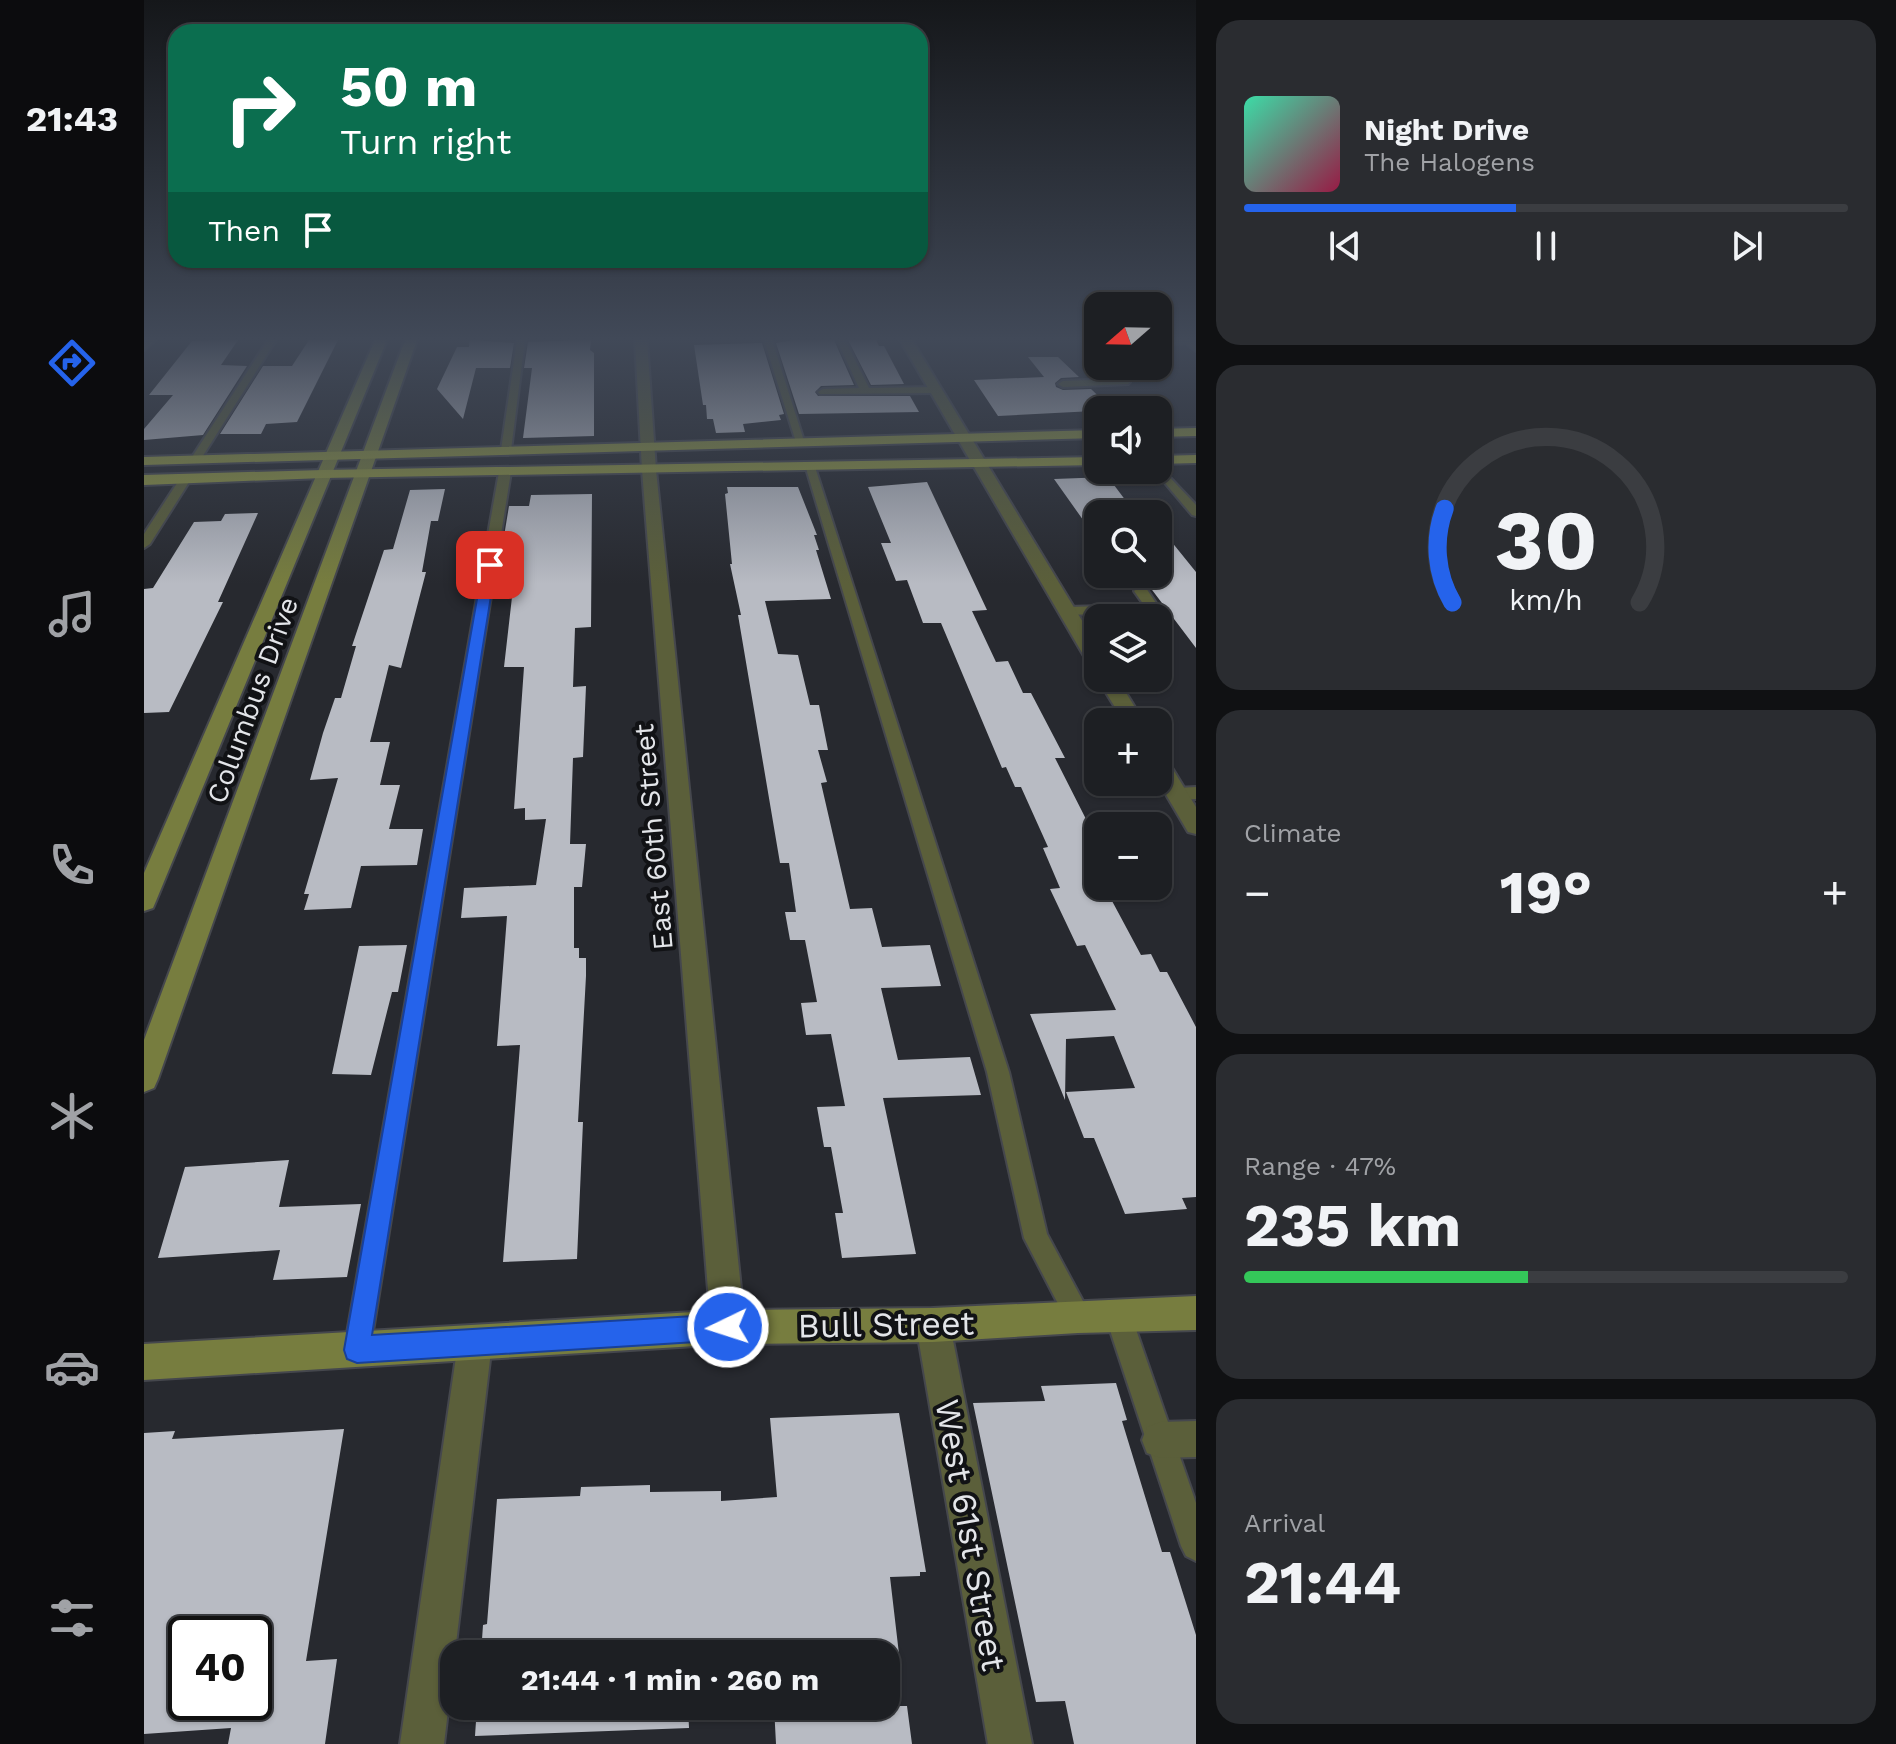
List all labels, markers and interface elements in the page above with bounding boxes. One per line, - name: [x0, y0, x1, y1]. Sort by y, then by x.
- text: 50 m: [340, 54, 477, 120]
- icon: right: [208, 56, 312, 160]
- text: 21:43: [26, 98, 118, 140]
- text: Night Drive: [1364, 112, 1529, 147]
- text: Turn right: [340, 121, 511, 163]
- text: The Halogens: [1364, 147, 1535, 177]
- icon: arrive: [296, 208, 340, 252]
- text: Then: [208, 213, 280, 248]
- icon: previous: [1323, 224, 1367, 268]
- icon: pause: [1524, 224, 1568, 268]
- icon: next: [1725, 224, 1769, 268]
- north arrow: [1084, 292, 1172, 380]
- map controls: [1084, 292, 1172, 900]
- icon: directions: [44, 335, 100, 391]
- button: sound: [1084, 396, 1172, 484]
- text: 30: [1495, 492, 1597, 589]
- button: search: [1084, 500, 1172, 588]
- pin: [456, 531, 524, 599]
- icon: arrive: [468, 543, 512, 587]
- text: km/h: [1509, 583, 1583, 617]
- icon: music: [44, 586, 100, 642]
- street label: Columbus Drive: [200, 592, 305, 808]
- button: layers: [1084, 604, 1172, 692]
- button: +: [1084, 708, 1172, 796]
- street label: East 60th Street: [627, 722, 680, 952]
- button: −: [1084, 812, 1172, 900]
- text: Climate: [1244, 818, 1342, 848]
- icon: phone: [44, 837, 100, 893]
- text: 19°: [1500, 857, 1592, 928]
- text: −: [1244, 867, 1271, 919]
- text: +: [1821, 867, 1848, 919]
- icon: climate: [44, 1088, 100, 1144]
- text: Range · 47%: [1244, 1151, 1396, 1181]
- text: 235 km: [1244, 1190, 1461, 1261]
- position arrow: [686, 1285, 770, 1369]
- street label: Bull Street: [797, 1302, 975, 1346]
- icon: car: [44, 1339, 100, 1395]
- street label: West 61st Street: [927, 1396, 1015, 1674]
- text: Arrival: [1244, 1508, 1325, 1538]
- text: 21:44: [1244, 1547, 1401, 1618]
- icon: filters: [44, 1590, 100, 1646]
- speed limit sign: 40: [168, 1616, 272, 1720]
- text: 21:44 · 1 min · 260 m: [521, 1662, 819, 1697]

